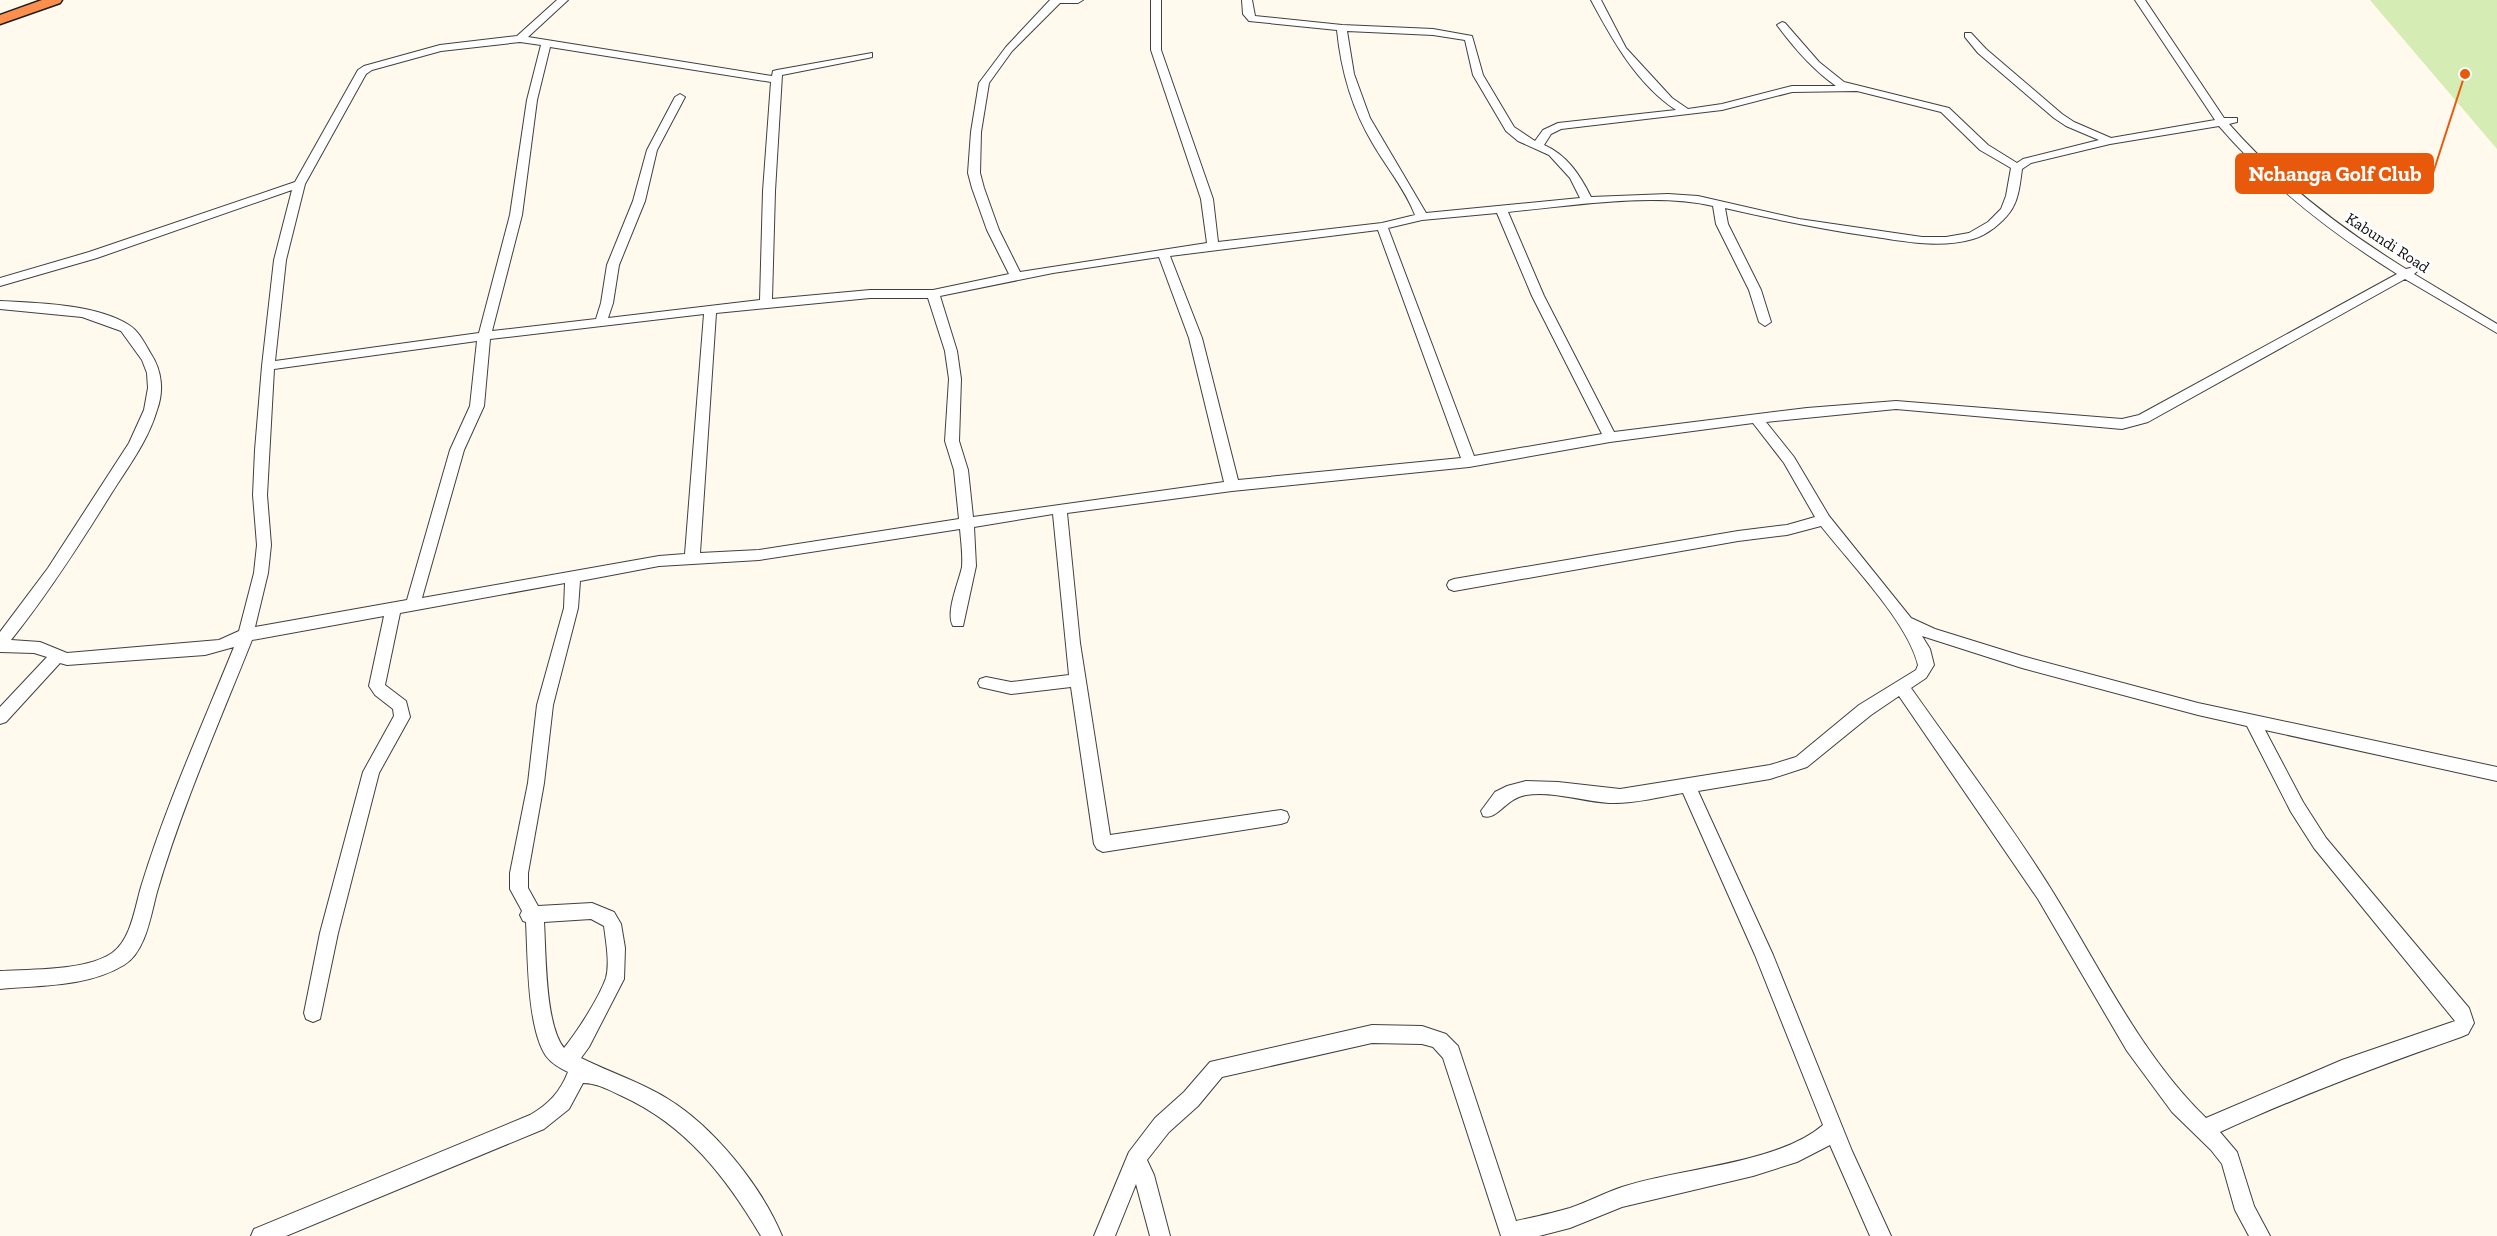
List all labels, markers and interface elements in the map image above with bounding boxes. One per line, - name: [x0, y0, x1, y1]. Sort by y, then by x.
- callout: Nchanga Golf Club: [2236, 154, 2433, 193]
- text: Nchanga Golf Club: [2248, 161, 2422, 186]
- street label: Kabundi Road: [2342, 208, 2433, 277]

